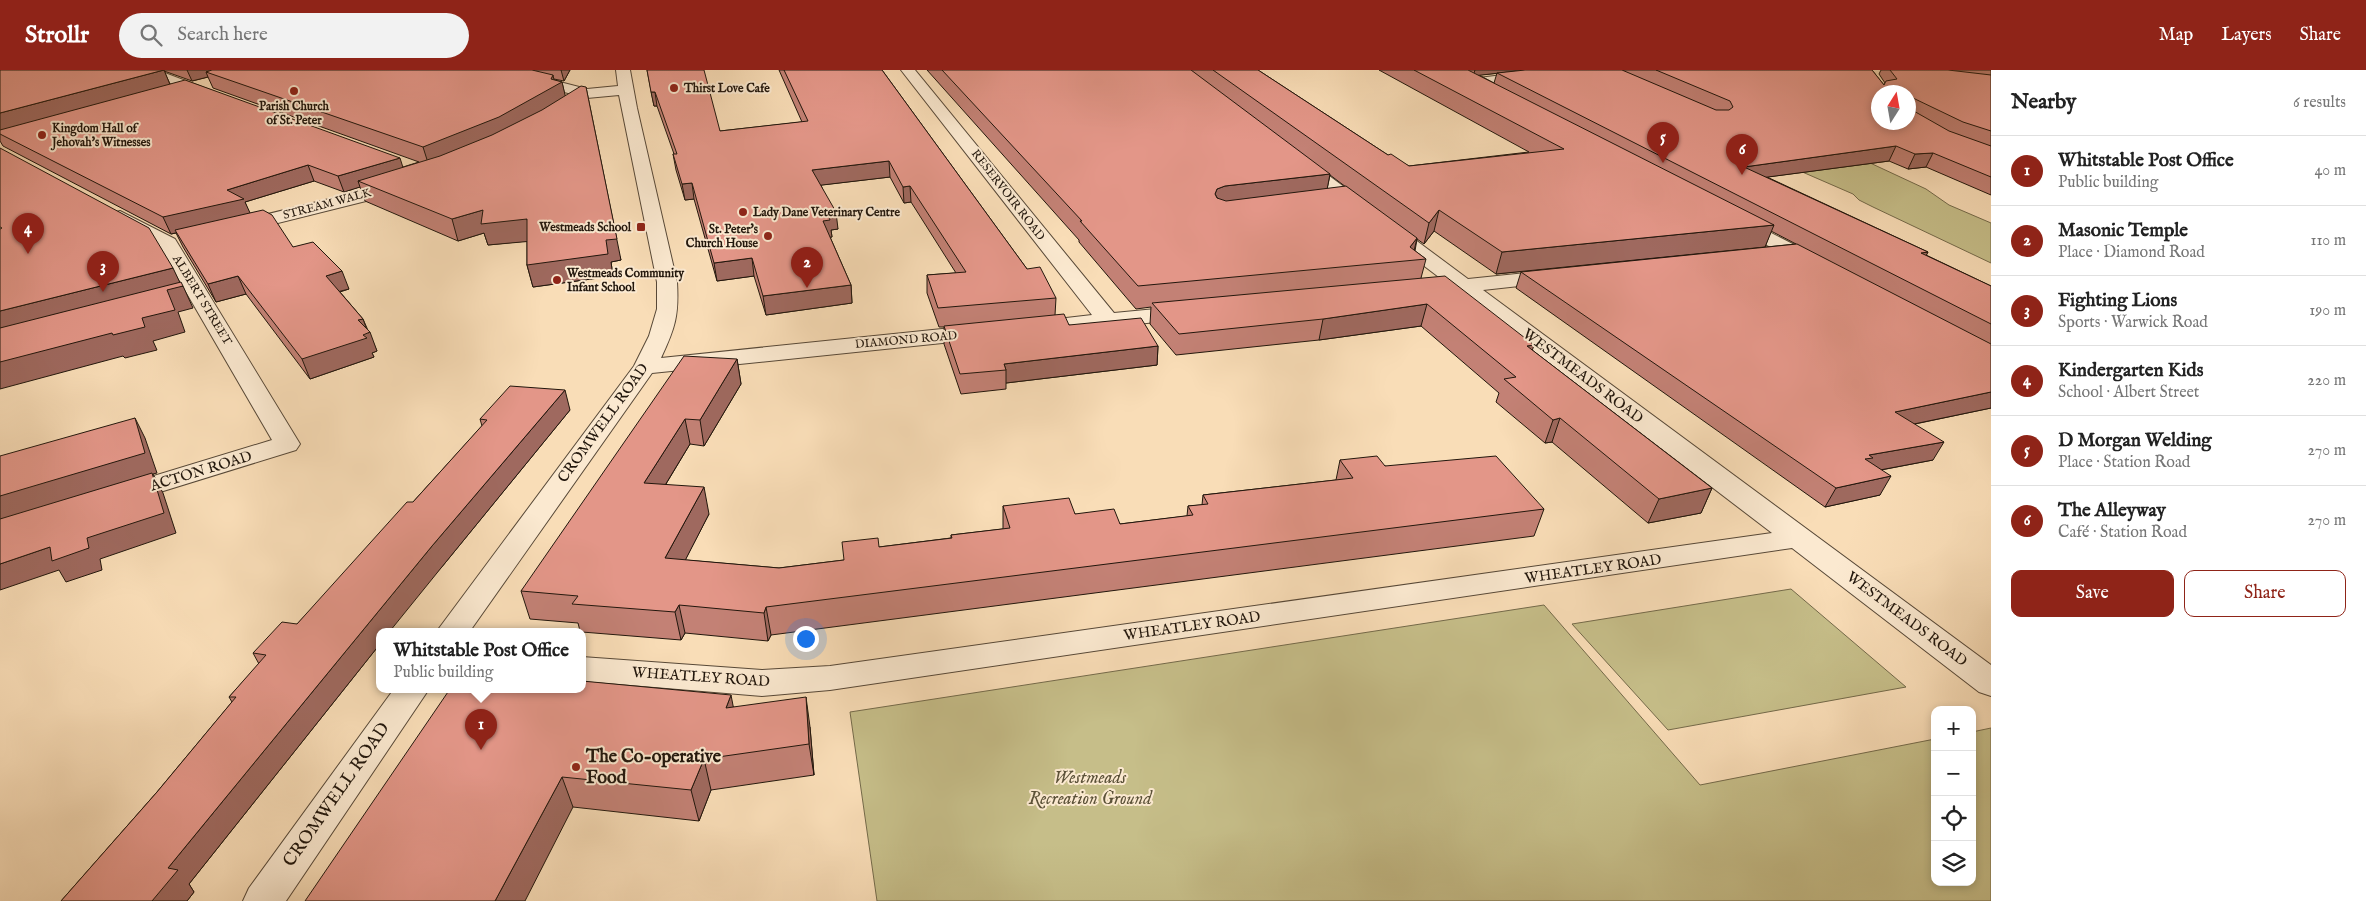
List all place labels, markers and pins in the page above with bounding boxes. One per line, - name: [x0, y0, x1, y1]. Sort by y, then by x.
- place label: Thirst Love Cafe: [683, 81, 770, 96]
- marker: Thirst Love Cafe: [668, 82, 680, 94]
- marker: Parish Church of St. Peter: [288, 85, 300, 97]
- place label: Parish Church of St. Peter: [259, 99, 330, 128]
- place label: Kingdom Hall of Jehovah's Witnesses: [50, 121, 151, 151]
- pin: 5: [1647, 122, 1679, 163]
- marker: Kingdom Hall of Jehovah's Witnesses: [36, 129, 48, 141]
- pin: 6: [1726, 134, 1758, 175]
- place label: Lady Dane Veterinary Centre: [752, 205, 900, 221]
- marker: Lady Dane Veterinary Centre: [737, 206, 749, 218]
- pin: 4: [12, 213, 44, 254]
- place label: Westmeads School: [538, 220, 632, 235]
- marker: Westmeads School: [635, 221, 647, 233]
- place label: St. Peter's Church House: [686, 222, 759, 251]
- marker: St. Peter's Church House: [762, 230, 774, 242]
- pin: 2: [791, 247, 823, 288]
- pin: 3: [87, 251, 119, 292]
- place label: Westmeads Community Infant School: [566, 266, 685, 295]
- marker: Westmeads Community Infant School: [551, 274, 563, 286]
- pin: 1: [465, 709, 497, 750]
- place label: The Co-operative Food: [585, 746, 722, 790]
- marker: The Co-operative Food: [570, 761, 582, 773]

